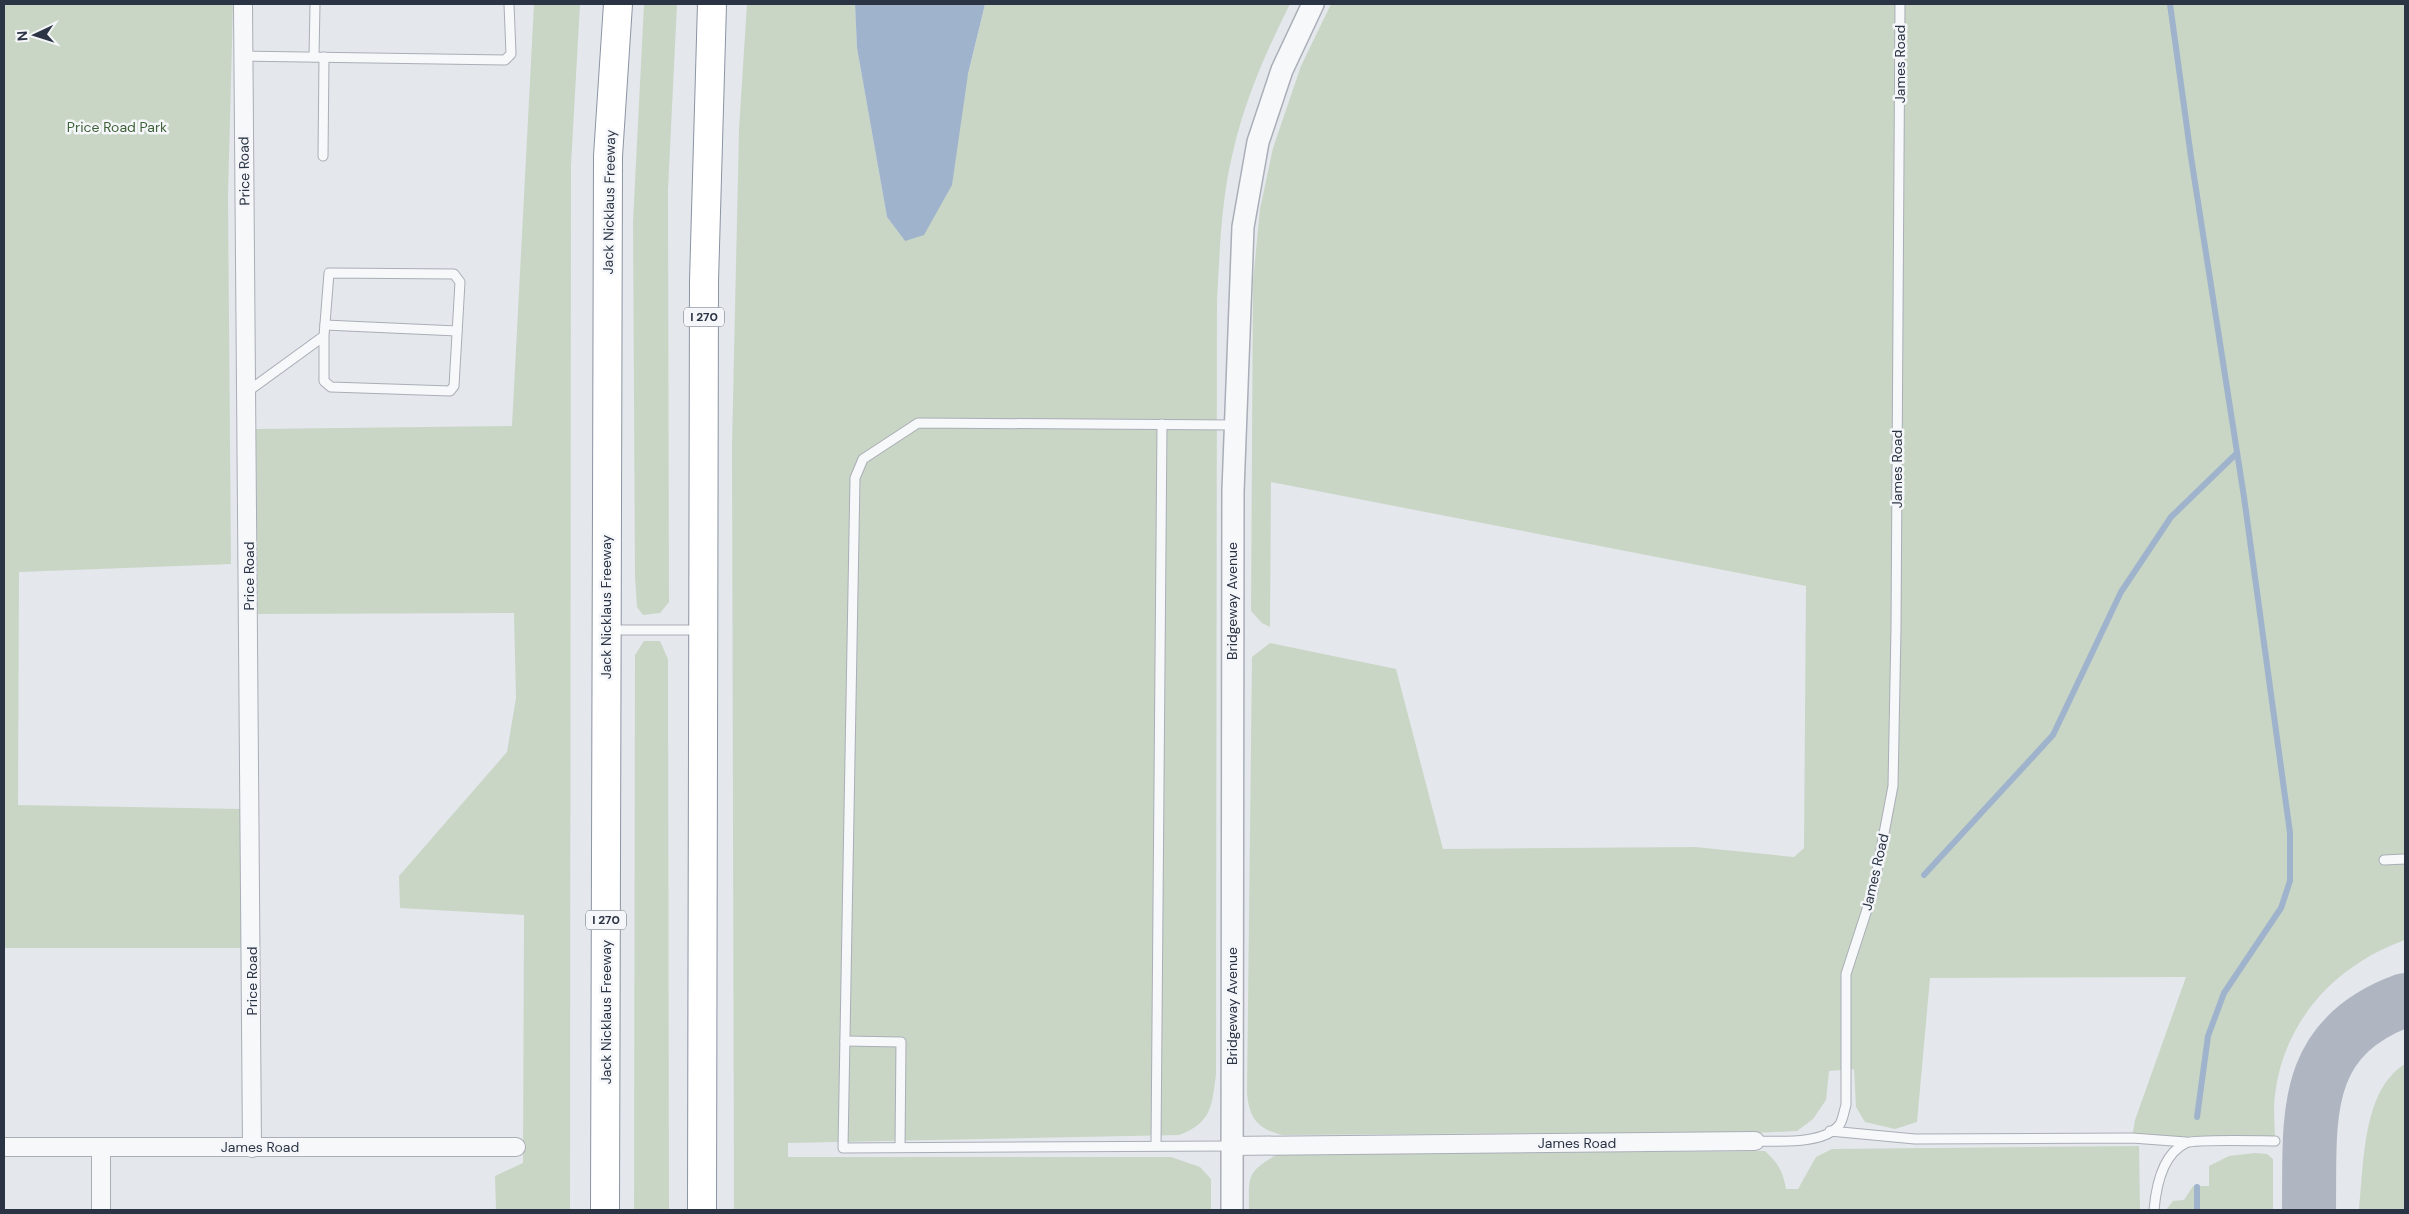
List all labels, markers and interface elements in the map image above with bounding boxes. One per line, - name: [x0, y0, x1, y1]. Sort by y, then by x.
- north arrow: [10, 10, 60, 60]
- street label: James Road: [1891, 25, 1909, 103]
- text: N: [13, 30, 31, 42]
- park label: Price Road Park: [67, 118, 167, 136]
- street label: Jack Nicklaus Freeway: [599, 129, 619, 274]
- street label: Price Road: [234, 136, 254, 206]
- road number: I 270: [684, 308, 724, 326]
- street label: James Road: [1888, 430, 1906, 508]
- street label: Jack Nicklaus Freeway: [597, 534, 615, 679]
- street label: Price Road: [240, 542, 258, 610]
- street label: Bridgeway Avenue: [1223, 542, 1241, 660]
- street label: James Road: [1857, 832, 1893, 912]
- road number: I 270: [586, 910, 626, 930]
- street label: Jack Nicklaus Freeway: [597, 939, 615, 1084]
- street label: Price Road: [243, 947, 261, 1015]
- street label: Bridgeway Avenue: [1223, 947, 1241, 1065]
- street label: James Road: [1538, 1134, 1616, 1152]
- street label: James Road: [221, 1138, 299, 1156]

